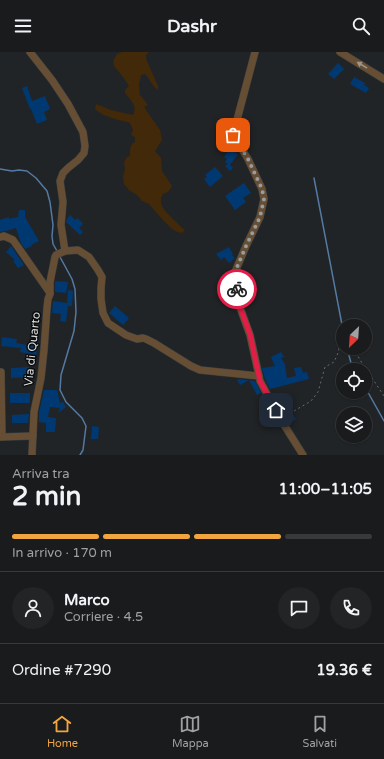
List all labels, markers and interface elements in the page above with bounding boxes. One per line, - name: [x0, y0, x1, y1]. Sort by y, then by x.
- icon: menu: [12, 15, 34, 37]
- text: Dashr: [167, 15, 217, 37]
- icon: search: [350, 15, 372, 37]
- one-way arrow: [356, 62, 368, 69]
- pin: [216, 118, 250, 152]
- icon: bag: [222, 124, 244, 146]
- courier: [217, 269, 257, 309]
- icon: bike: [226, 278, 248, 300]
- street label: Via di Quarto: [21, 311, 43, 387]
- north arrow: [336, 319, 372, 355]
- map controls: [336, 319, 372, 443]
- button: locate: [336, 363, 372, 399]
- pin: [259, 393, 293, 427]
- icon: home: [265, 399, 287, 421]
- button: layers: [336, 407, 372, 443]
- text: Arriva tra: [12, 466, 70, 482]
- text: 11:00–11:05: [279, 480, 372, 498]
- text: 2 min: [12, 481, 81, 512]
- text: In arrivo · 170 m: [12, 545, 112, 561]
- button: person: [12, 587, 54, 629]
- button: chat: [278, 587, 320, 629]
- button: phone: [330, 587, 372, 629]
- text: Marco: [64, 591, 110, 609]
- text: Corriere · 4.5: [64, 609, 143, 625]
- text: Ordine #7290: [12, 661, 111, 679]
- text: 19.36 €: [316, 661, 372, 679]
- tab: Home: [47, 713, 78, 750]
- tab: Mappa: [172, 713, 209, 750]
- tab: Salvati: [303, 713, 337, 750]

